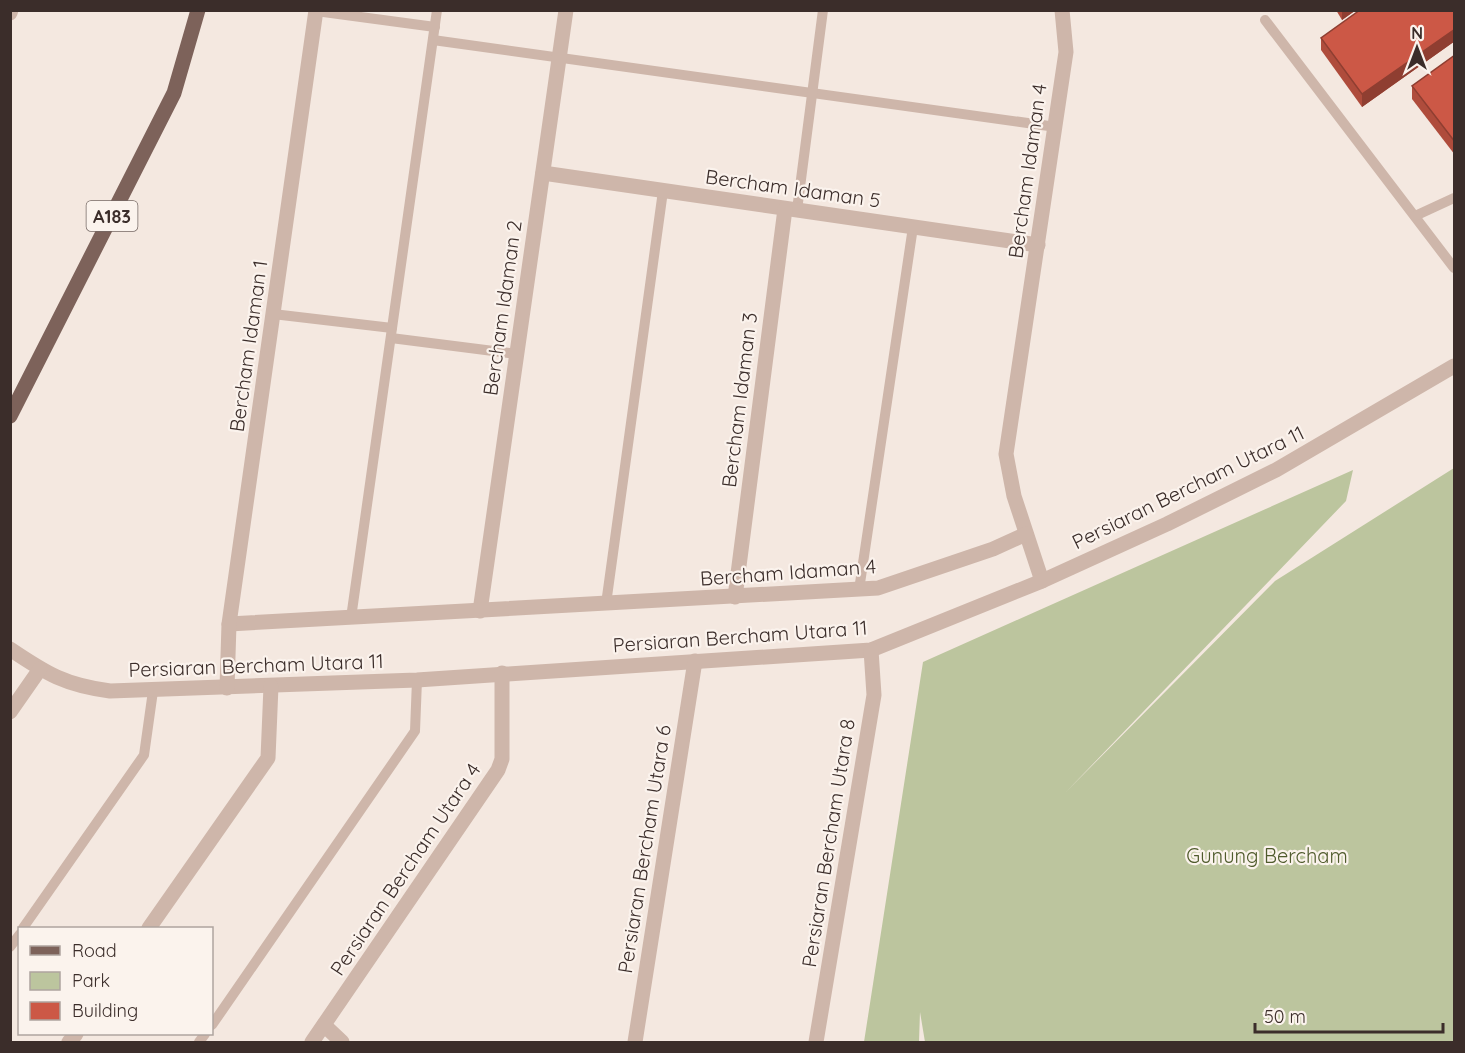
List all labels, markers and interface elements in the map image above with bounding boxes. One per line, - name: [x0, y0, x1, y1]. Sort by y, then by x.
- north arrow: [1387, 18, 1447, 78]
- text: N: [1411, 23, 1423, 43]
- street label: Bercham Idaman 4: [1002, 82, 1052, 260]
- street label: Bercham Idaman 5: [704, 163, 882, 213]
- road number: A183: [86, 201, 138, 231]
- street label: Bercham Idaman 2: [477, 219, 527, 397]
- street label: Bercham Idaman 1: [224, 259, 272, 433]
- street label: Bercham Idaman 3: [716, 311, 762, 489]
- street label: Persiaran Bercham Utara 11: [1068, 420, 1308, 554]
- street label: Bercham Idaman 4: [699, 553, 877, 591]
- street label: Persiaran Bercham Utara 11: [612, 615, 868, 657]
- street label: Persiaran Bercham Utara 11: [128, 648, 384, 682]
- street label: Persiaran Bercham Utara 8: [796, 717, 860, 969]
- street label: Persiaran Bercham Utara 6: [612, 723, 676, 975]
- street label: Persiaran Bercham Utara 4: [324, 758, 486, 980]
- park label: Gunung Bercham: [1186, 843, 1348, 868]
- legend: [18, 927, 213, 1035]
- text: Road: [72, 939, 117, 962]
- text: Park: [72, 969, 110, 992]
- scale bar: [1255, 996, 1442, 1034]
- text: Building: [72, 999, 138, 1022]
- text: 50 m: [1264, 1005, 1306, 1028]

